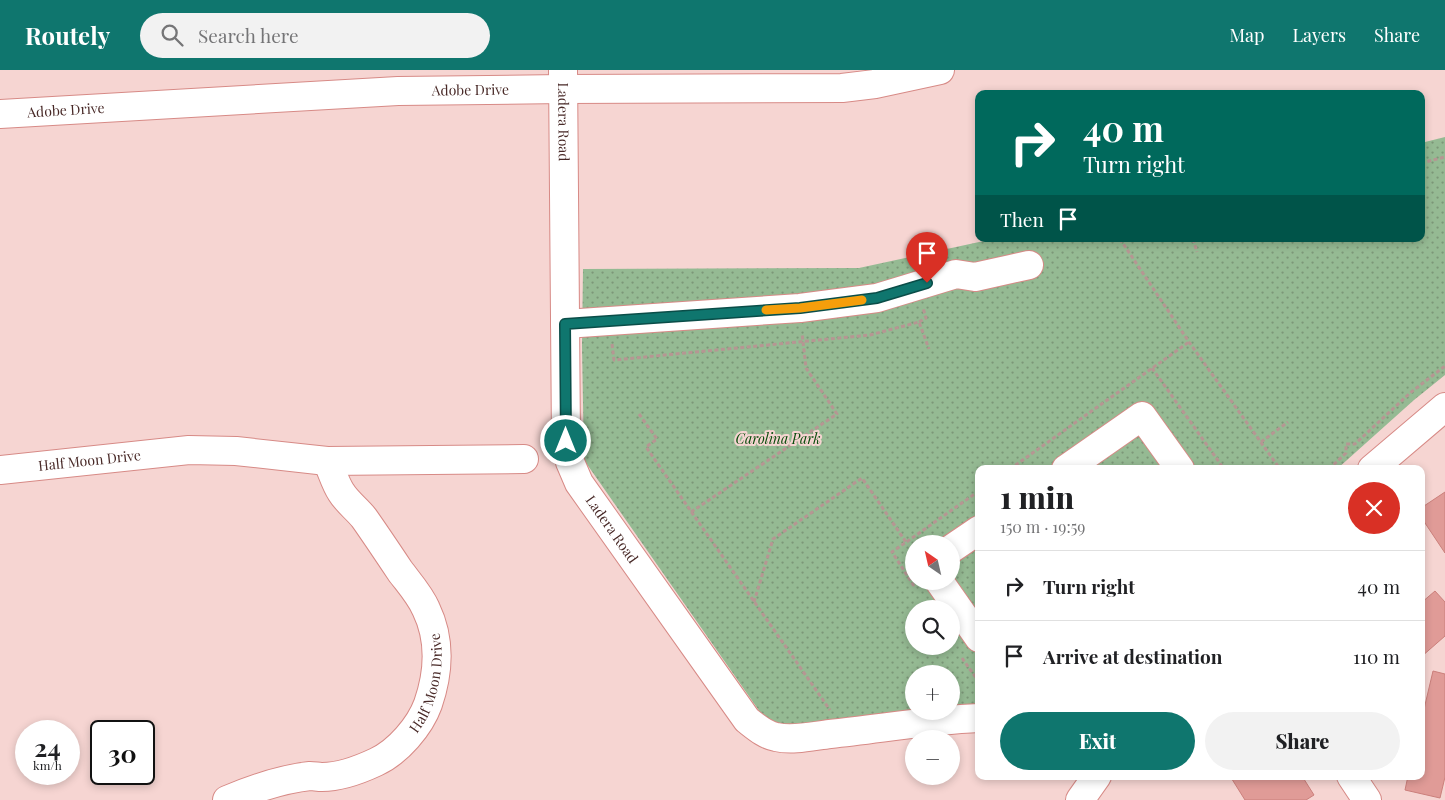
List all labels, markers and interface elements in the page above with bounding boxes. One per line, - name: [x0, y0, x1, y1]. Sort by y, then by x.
- search box: [140, 13, 490, 58]
- text: Routely: [25, 19, 110, 51]
- icon: search: [158, 21, 186, 49]
- text: Search here: [198, 22, 299, 48]
- text: Map: [1229, 23, 1264, 47]
- text: Layers: [1292, 23, 1346, 47]
- text: Share: [1374, 23, 1420, 47]
- street label: Adobe Drive: [430, 80, 509, 100]
- street label: Ladera Road: [554, 82, 574, 162]
- street label: Adobe Drive: [26, 98, 105, 121]
- text: 40 m: [1083, 104, 1164, 151]
- icon: right: [1000, 110, 1065, 175]
- text: Turn right: [1083, 149, 1185, 179]
- icon: arrive: [1054, 205, 1082, 233]
- text: Then: [1000, 206, 1044, 232]
- pin: [906, 232, 948, 283]
- icon: arrive: [913, 239, 941, 267]
- position arrow: [539, 414, 591, 466]
- park label: Carolina Park: [736, 429, 820, 448]
- street label: Half Moon Drive: [37, 445, 142, 475]
- text: 1 min: [1000, 477, 1074, 517]
- button: close: [1348, 482, 1400, 534]
- street label: Ladera Road: [582, 491, 643, 567]
- text: 150 m · 19:59: [1000, 516, 1085, 537]
- north arrow: [905, 535, 960, 590]
- map controls: [905, 535, 960, 785]
- icon: right: [1000, 572, 1028, 600]
- text: Turn right: [1043, 573, 1135, 599]
- text: 40 m: [1358, 573, 1400, 599]
- button: search: [905, 600, 960, 655]
- street label: Half Moon Drive: [404, 632, 446, 736]
- icon: arrive: [1000, 642, 1028, 670]
- text: Arrive at destination: [1043, 643, 1223, 669]
- text: 110 m: [1353, 643, 1400, 669]
- button: +: [905, 665, 960, 720]
- button: Exit: [1000, 712, 1195, 770]
- button: Share: [1205, 712, 1400, 770]
- speed limit sign: 30: [90, 720, 155, 785]
- text: 24: [34, 730, 61, 763]
- button: −: [905, 730, 960, 785]
- text: km/h: [33, 757, 62, 773]

